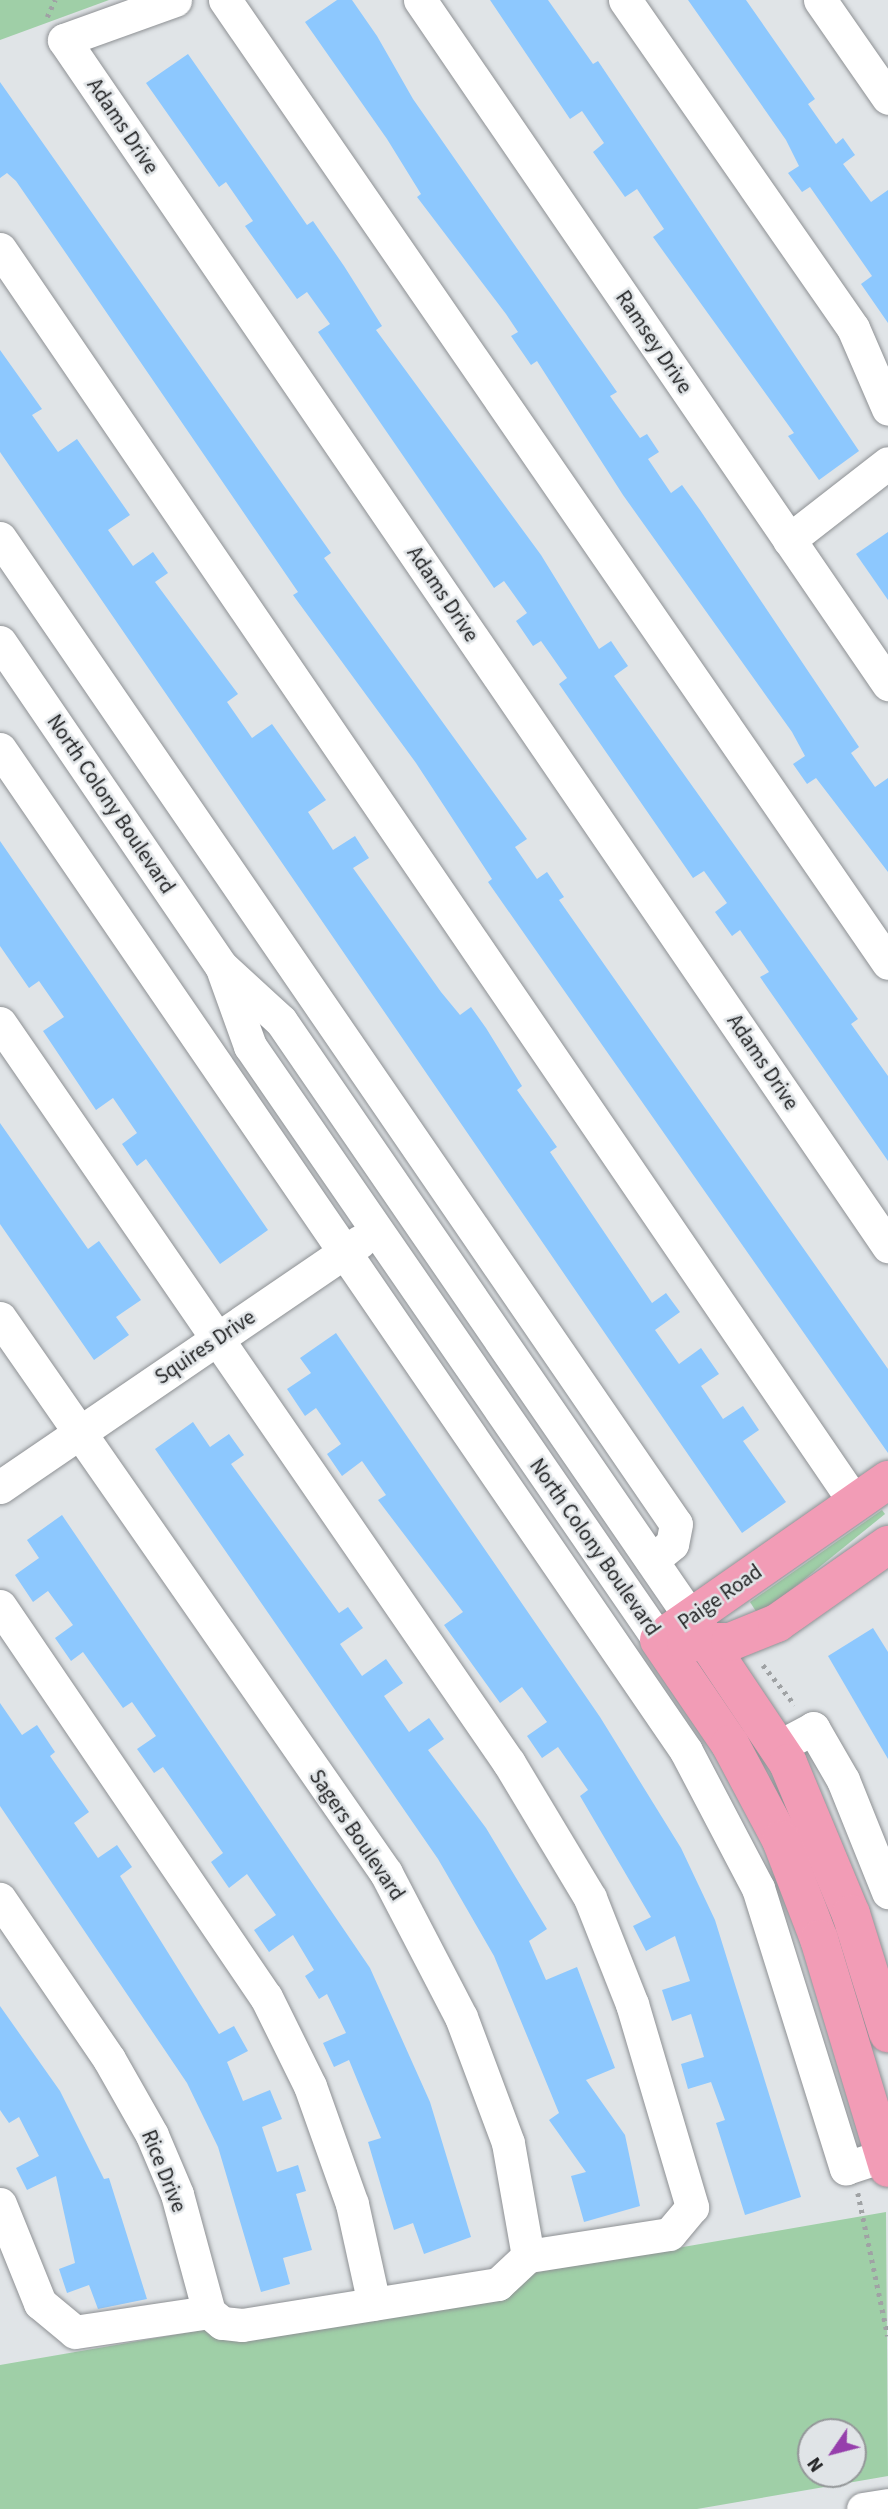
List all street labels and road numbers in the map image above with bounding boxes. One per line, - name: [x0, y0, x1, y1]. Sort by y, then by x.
- street label: Adams Drive: [82, 74, 164, 178]
- street label: Ramsey Drive: [610, 286, 698, 398]
- street label: Adams Drive: [402, 542, 484, 646]
- street label: North Colony Boulevard: [42, 710, 180, 898]
- street label: Adams Drive: [722, 1010, 804, 1114]
- street label: Squires Drive: [150, 1304, 260, 1390]
- street label: North Colony Boulevard: [524, 1454, 666, 1640]
- street label: Paige Road: [673, 1559, 767, 1635]
- street label: Sagers Boulevard: [304, 1765, 410, 1905]
- street label: Rice Drive: [136, 2126, 192, 2216]

